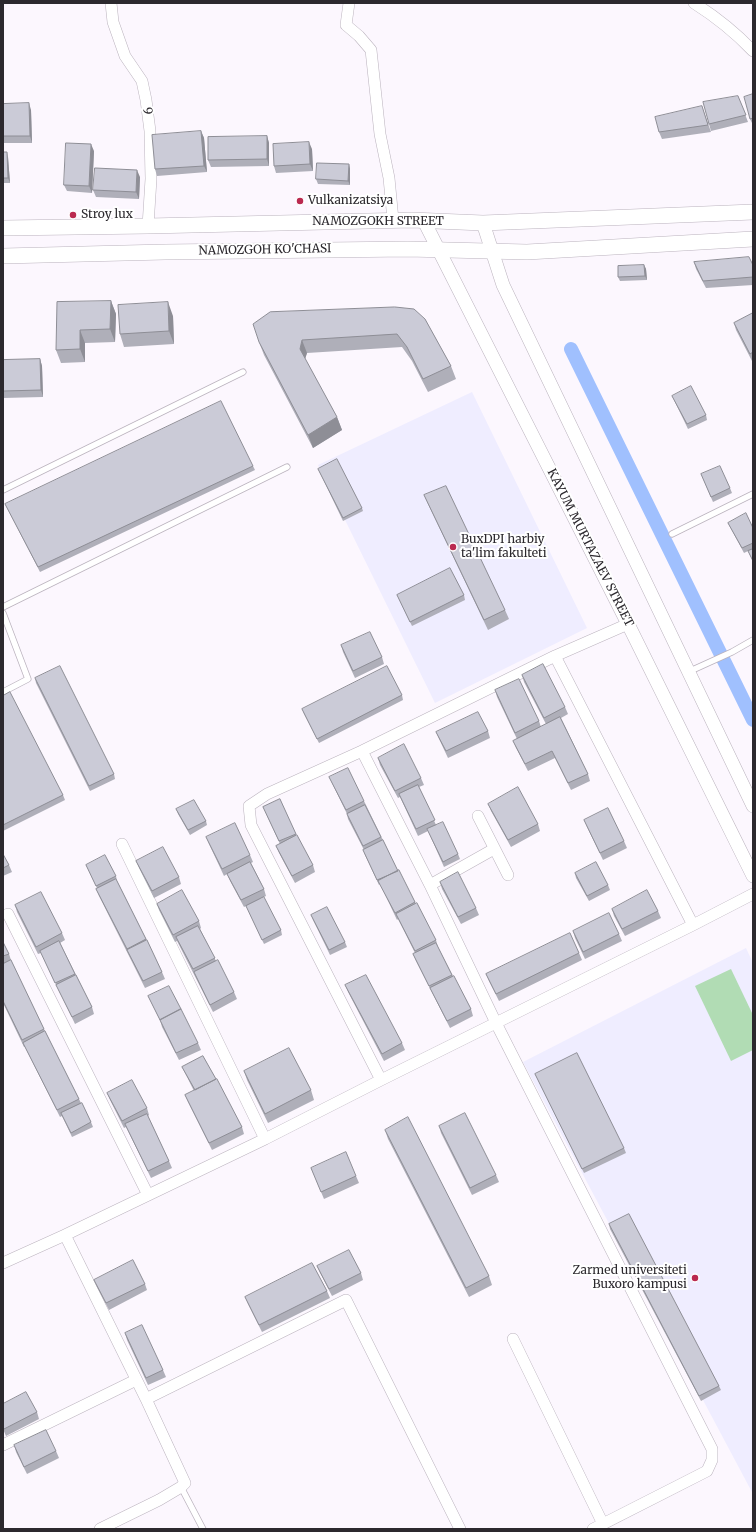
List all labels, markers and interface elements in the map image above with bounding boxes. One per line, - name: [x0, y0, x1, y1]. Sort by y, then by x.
- street label: 9: [139, 107, 155, 115]
- place label: Vulkanizatsiya: [308, 194, 393, 208]
- marker: Vulkanizatsiya: [295, 196, 305, 206]
- place label: Stroy lux: [81, 208, 133, 222]
- marker: Stroy lux: [68, 210, 78, 220]
- street label: NAMOZGOKH STREET: [312, 215, 444, 229]
- street label: NAMOZGOH KO'CHASI: [198, 242, 332, 258]
- street label: KAYUM MURTAZAEV STREET: [544, 467, 636, 629]
- place label: BuxDPI harbiy ta'lim fakulteti: [461, 533, 547, 561]
- marker: BuxDPI harbiy ta'lim fakulteti: [448, 542, 458, 552]
- place label: Zarmed universiteti Buxoro kampusi: [573, 1264, 687, 1292]
- marker: Zarmed universiteti Buxoro kampusi: [690, 1273, 700, 1283]

